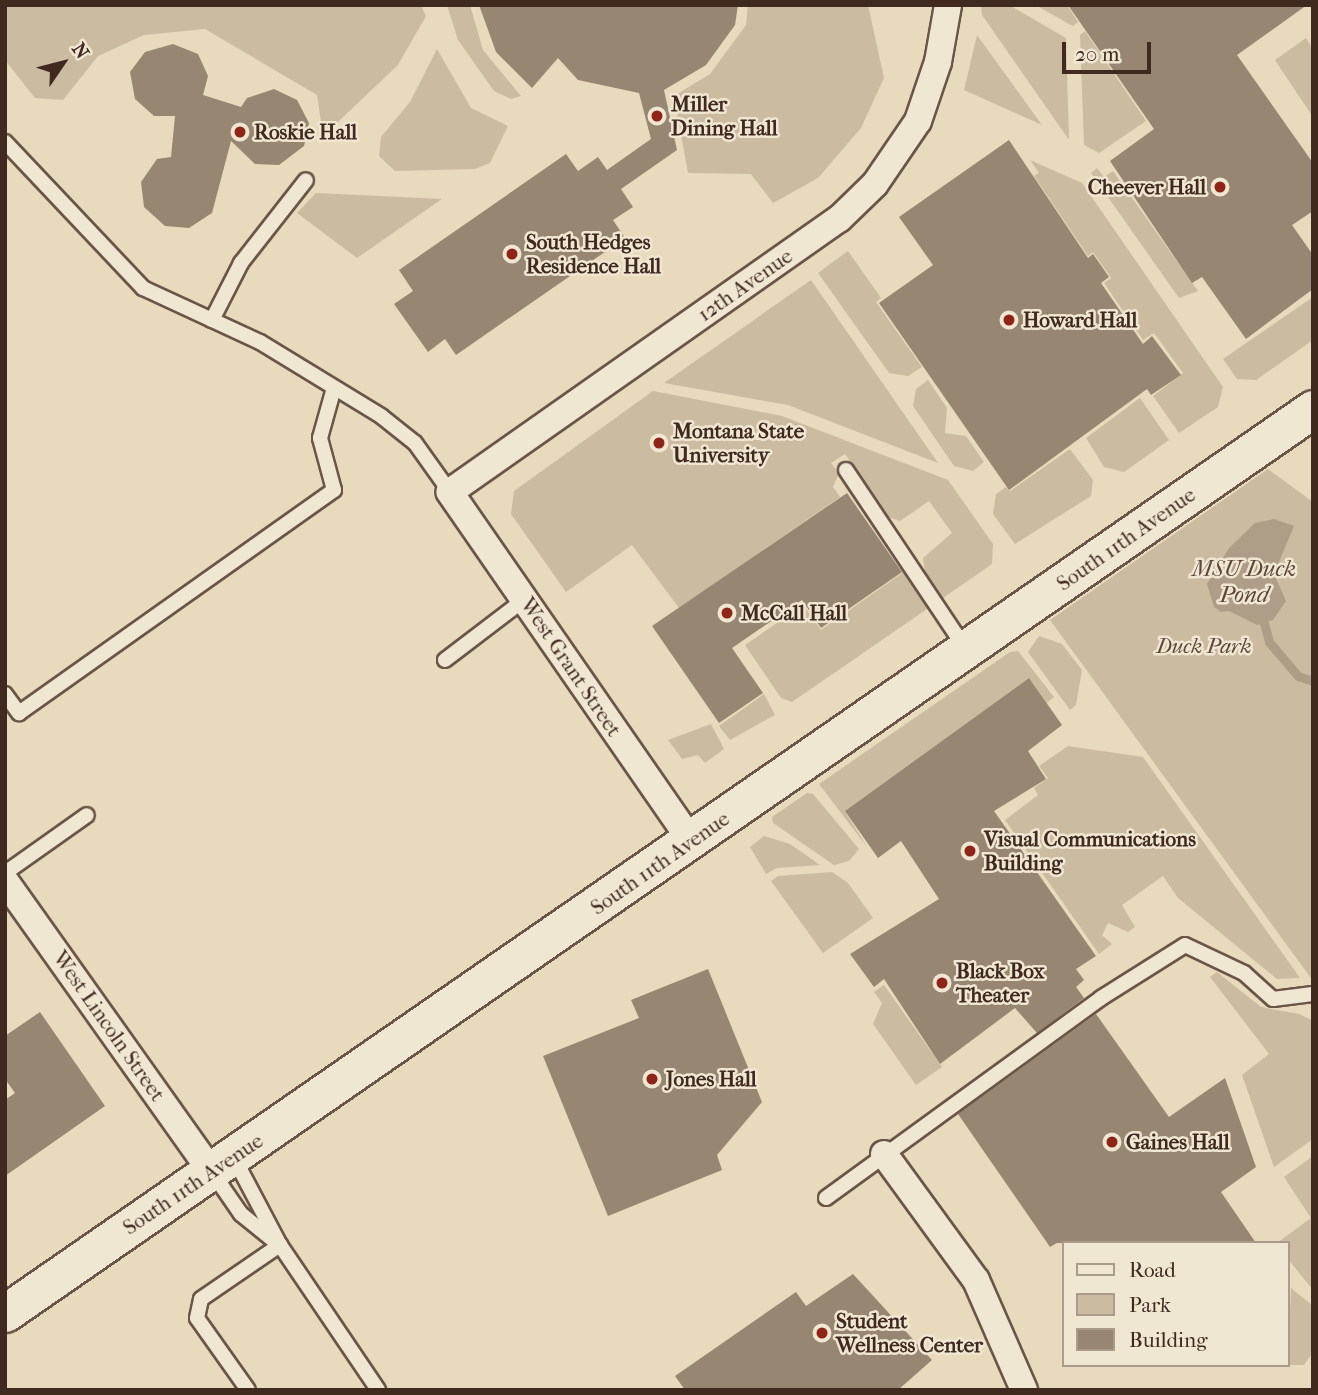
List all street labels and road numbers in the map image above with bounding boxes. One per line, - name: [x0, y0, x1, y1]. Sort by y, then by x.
- street label: 12th Avenue: [693, 243, 797, 327]
- street label: South 11th Avenue: [1052, 482, 1200, 596]
- street label: West Grant Street: [515, 593, 627, 741]
- street label: South 11th Avenue: [586, 806, 734, 920]
- street label: West Lincoln Street: [48, 946, 170, 1106]
- street label: South 11th Avenue: [118, 1128, 268, 1240]

